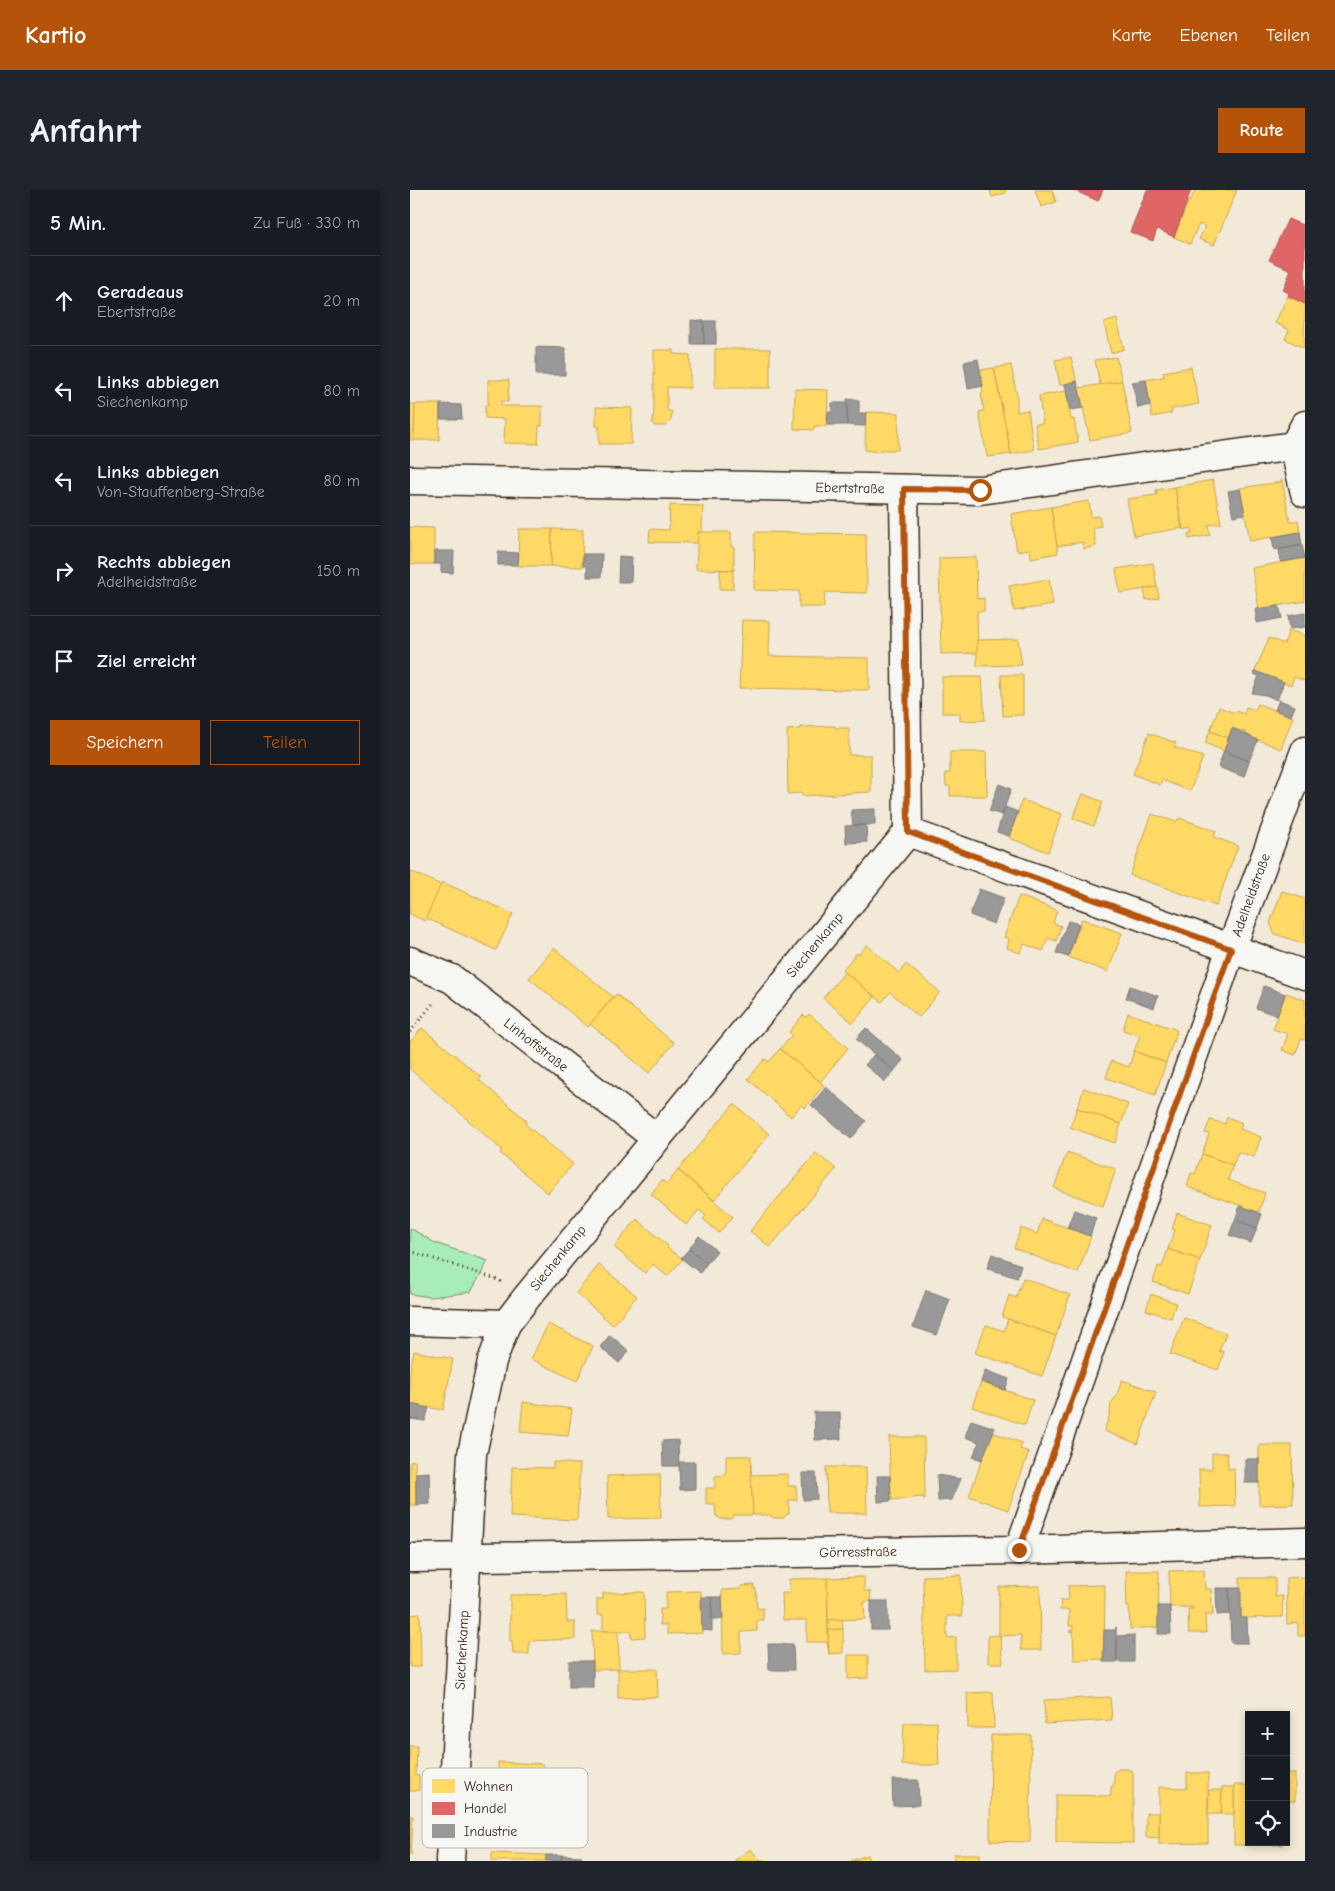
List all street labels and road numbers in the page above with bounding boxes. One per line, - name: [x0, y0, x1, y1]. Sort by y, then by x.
- street label: Ebertstraße: [815, 479, 885, 497]
- street label: Adelheidstraße: [1228, 851, 1274, 939]
- street label: Siechenkamp: [783, 909, 847, 981]
- street label: Linhoffstraße: [500, 1015, 572, 1075]
- street label: Siechenkamp: [526, 1222, 590, 1294]
- street label: Görresstraße: [819, 1543, 897, 1561]
- street label: Siechenkamp: [451, 1610, 473, 1690]

